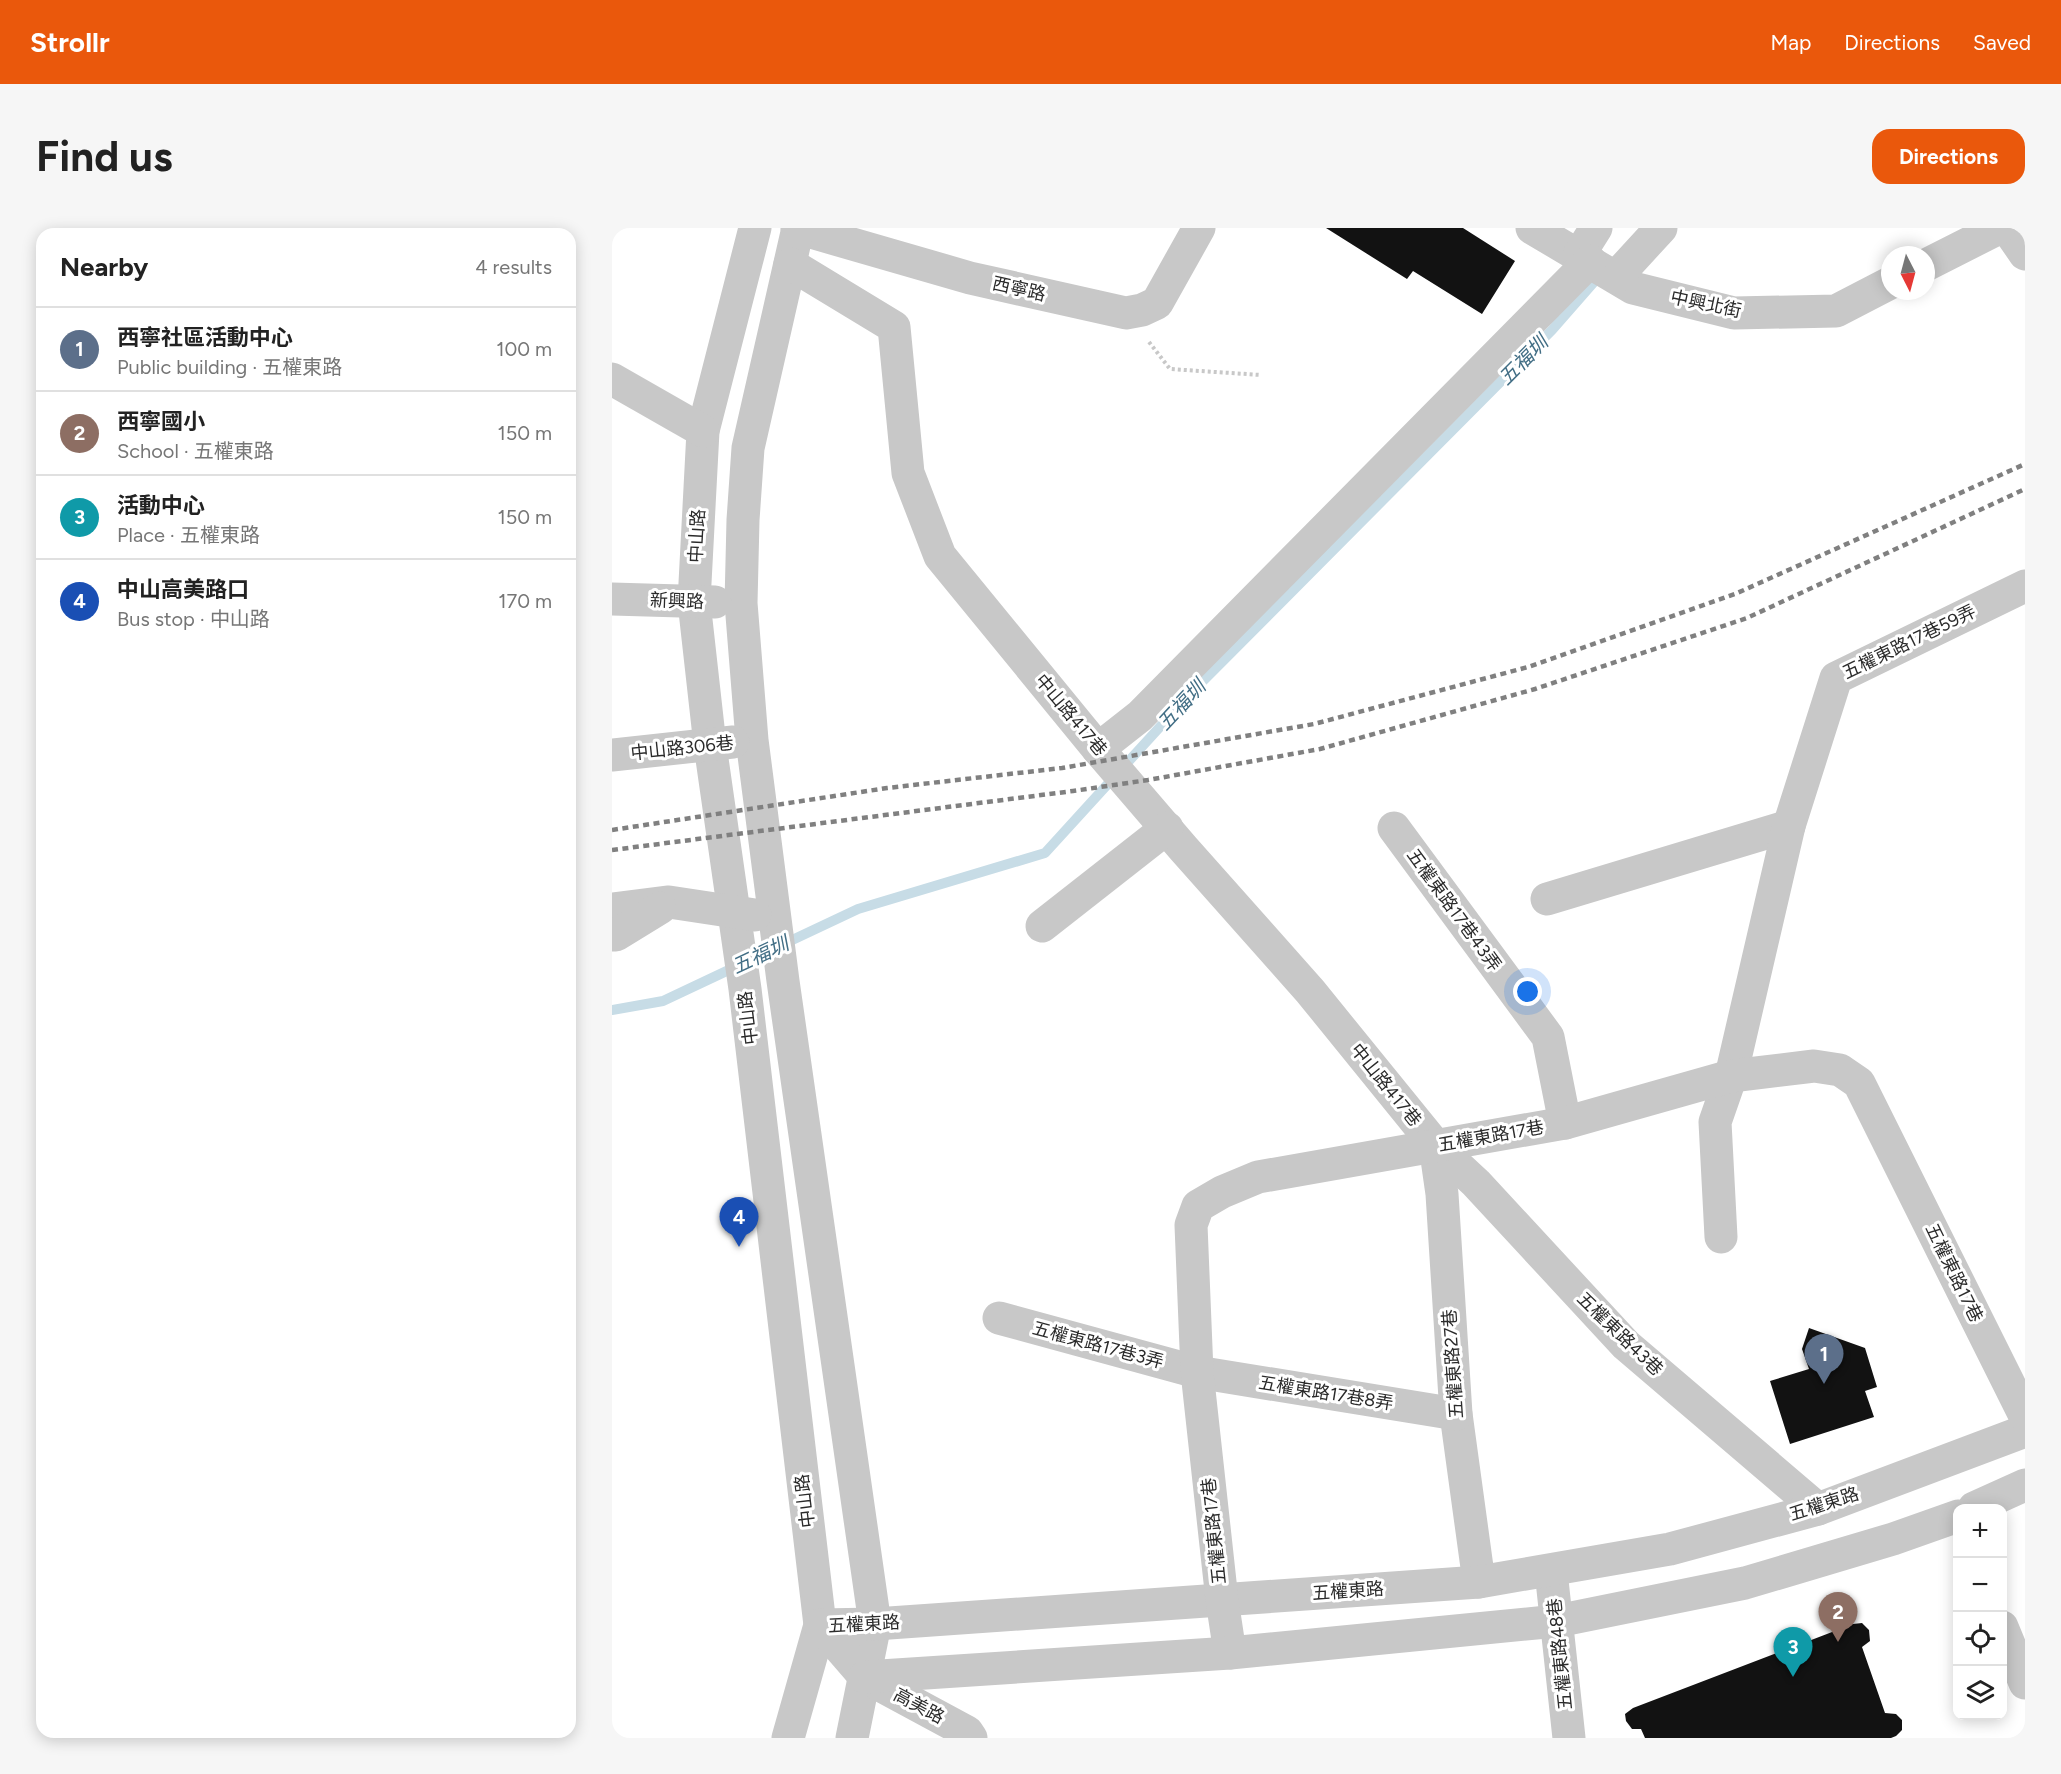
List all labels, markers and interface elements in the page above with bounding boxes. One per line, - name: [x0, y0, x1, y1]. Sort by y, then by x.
- text: Strollr: [30, 25, 110, 59]
- text: Map: [1770, 30, 1811, 55]
- text: Directions: [1844, 30, 1940, 55]
- text: Saved: [1973, 30, 2031, 55]
- button: Directions: [1872, 129, 2025, 184]
- text: Find us: [36, 131, 173, 182]
- north arrow: [1881, 246, 1935, 300]
- text: Nearby: [60, 251, 148, 283]
- text: 4 results: [475, 255, 552, 279]
- street label: 西寧路: [990, 272, 1048, 306]
- street label: 中興北街: [1668, 286, 1744, 322]
- text: 西寧社區活動中心: [117, 324, 293, 351]
- water label: 五福圳: [1493, 328, 1555, 390]
- text: 1: [75, 337, 84, 361]
- text: 100 m: [496, 337, 552, 361]
- text: Public building · 五權東路: [117, 355, 342, 379]
- text: 西寧國小: [117, 408, 205, 435]
- text: 2: [74, 421, 85, 445]
- text: 150 m: [497, 421, 552, 445]
- text: School · 五權東路: [117, 439, 274, 463]
- text: 活動中心: [117, 492, 205, 519]
- text: 3: [74, 505, 85, 529]
- text: 150 m: [497, 505, 552, 529]
- street label: 中山路: [685, 508, 709, 564]
- text: Place · 五權東路: [117, 523, 260, 547]
- text: 中山高美路口: [117, 576, 249, 603]
- text: 4: [73, 589, 86, 613]
- text: 170 m: [498, 589, 552, 613]
- street label: 新興路: [650, 589, 704, 613]
- street label: 五權東路17巷59弄: [1839, 600, 1979, 684]
- text: Bus stop · 中山路: [117, 607, 270, 631]
- street label: 中山路417巷: [1030, 670, 1112, 760]
- water label: 五福圳: [1152, 673, 1212, 735]
- street label: 中山路306巷: [629, 732, 735, 764]
- street label: 五權東路17巷43弄: [1402, 844, 1506, 976]
- water label: 五福圳: [728, 930, 795, 979]
- your location: [1513, 977, 1542, 1006]
- street label: 中山路: [734, 990, 762, 1046]
- street label: 中山路417巷: [1346, 1039, 1426, 1131]
- street label: 五權東路17巷: [1436, 1116, 1546, 1156]
- pin: 4: [720, 1198, 758, 1247]
- street label: 五權東路17巷: [1921, 1220, 1987, 1326]
- street label: 五權東路43巷: [1572, 1288, 1668, 1380]
- street label: 五權東路27巷: [1438, 1308, 1468, 1420]
- street label: 五權東路17巷3弄: [1030, 1317, 1166, 1373]
- pin: 1: [1804, 1334, 1844, 1384]
- street label: 五權東路17巷8弄: [1257, 1371, 1395, 1415]
- street label: 中山路: [791, 1473, 819, 1529]
- street label: 五權東路17巷: [1197, 1477, 1231, 1585]
- street label: 五權東路: [1786, 1482, 1862, 1526]
- map controls: [1953, 1504, 2007, 1720]
- button: +: [1953, 1504, 2007, 1558]
- button: −: [1953, 1558, 2007, 1612]
- street label: 五權東路: [1311, 1578, 1385, 1604]
- pin: 2: [1818, 1592, 1858, 1642]
- street label: 五權東路48巷: [1543, 1597, 1577, 1711]
- street label: 五權東路: [827, 1611, 901, 1637]
- button: locate: [1953, 1612, 2007, 1666]
- pin: 3: [1774, 1628, 1812, 1677]
- button: layers: [1953, 1666, 2007, 1720]
- street label: 高美路: [890, 1684, 948, 1728]

